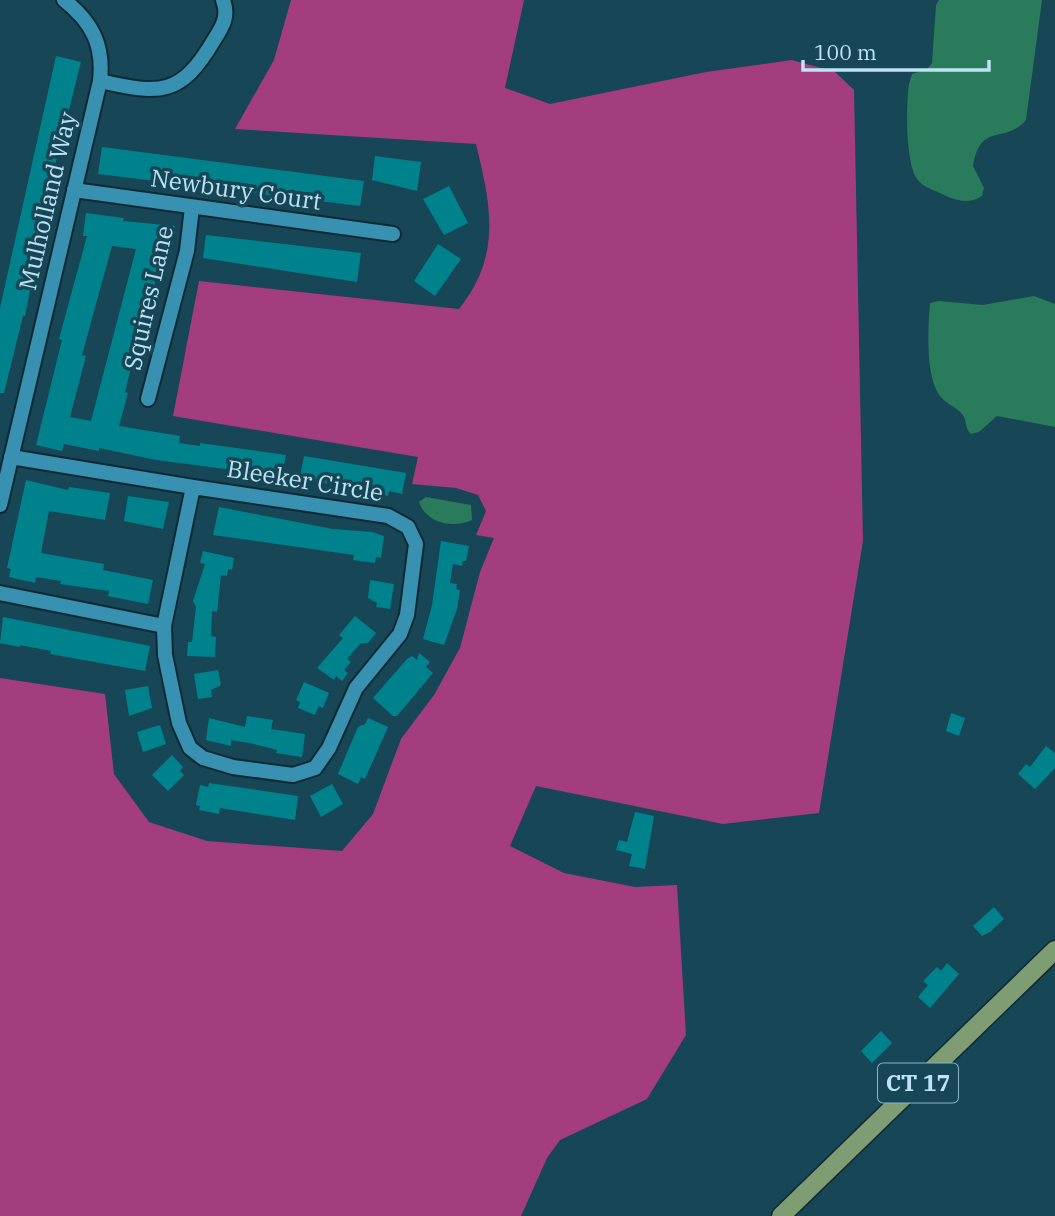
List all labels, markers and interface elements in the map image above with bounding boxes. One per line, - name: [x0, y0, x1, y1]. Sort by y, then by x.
- scale bar: [803, 28, 988, 72]
- text: 100 m: [814, 38, 877, 66]
- street label: Mulholland Way: [11, 108, 83, 293]
- street label: Newbury Court: [149, 161, 324, 217]
- street label: Squires Lane: [116, 222, 180, 373]
- street label: Bleeker Circle: [225, 452, 386, 508]
- road number: CT 17: [878, 1064, 958, 1102]

